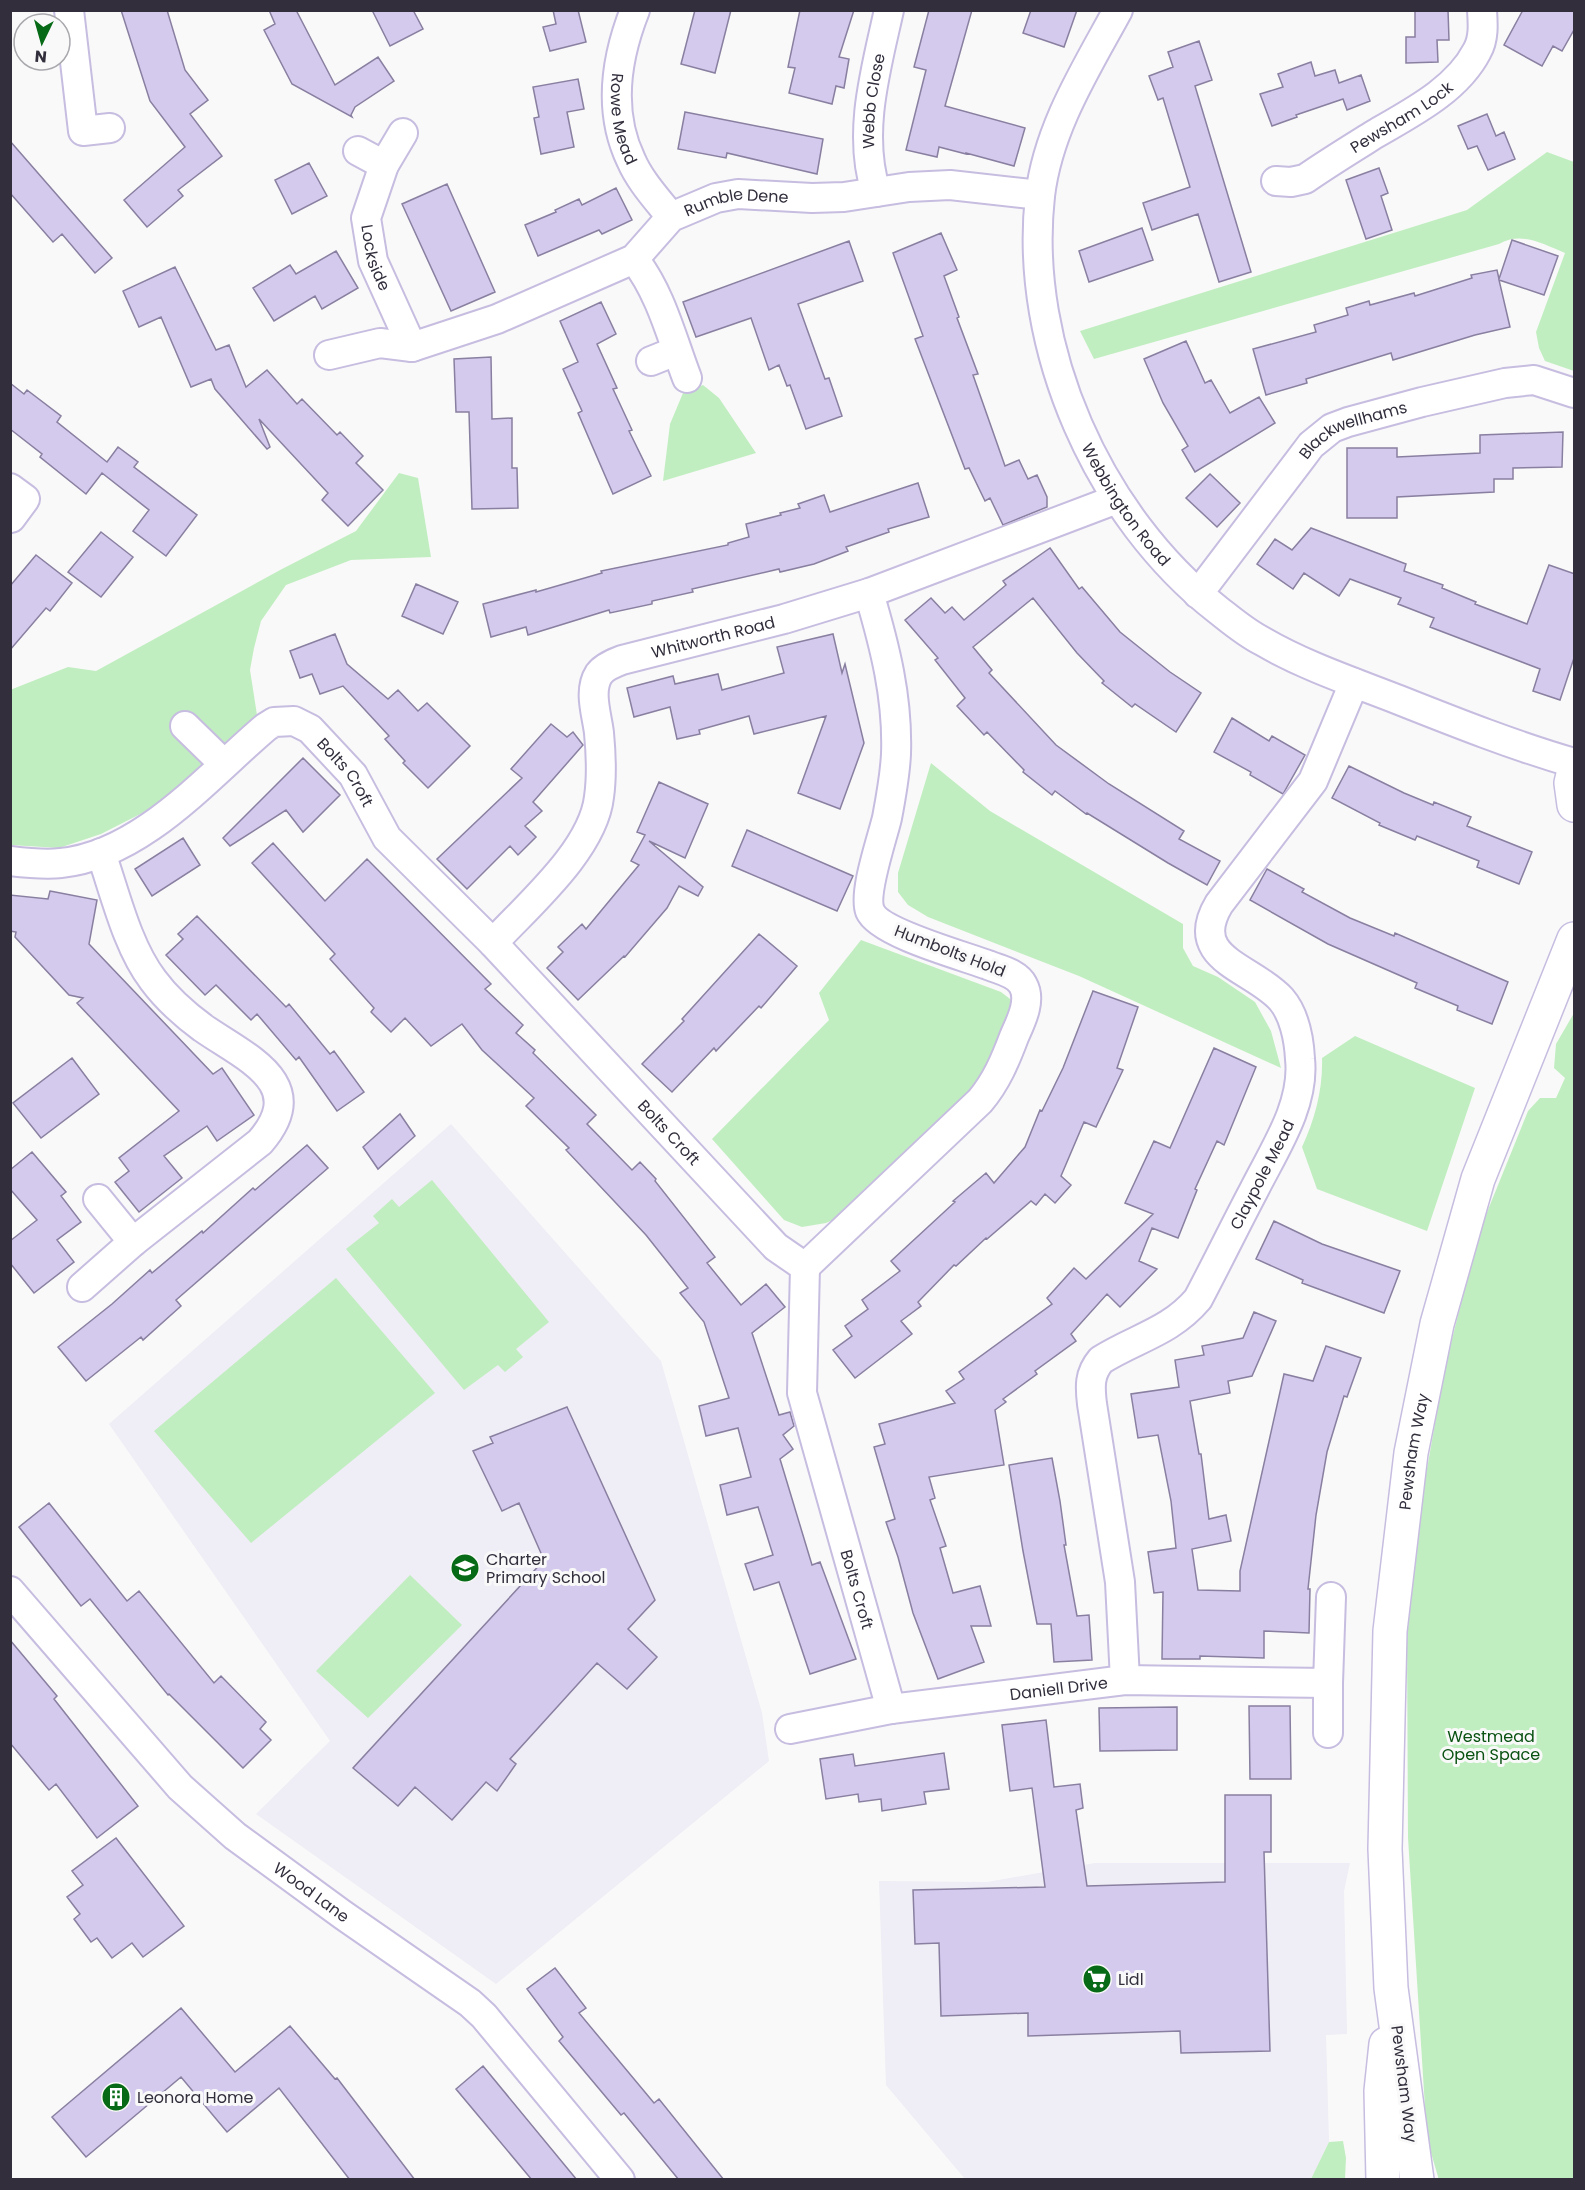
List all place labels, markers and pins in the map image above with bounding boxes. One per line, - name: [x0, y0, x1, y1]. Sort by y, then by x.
- place label: Charter Primary School: [486, 1548, 605, 1589]
- school or university icon: Charter Primary School: [449, 1552, 481, 1584]
- supermarket icon: Lidl: [1081, 1963, 1113, 1995]
- place label: Lidl: [1118, 1968, 1144, 1991]
- building icon: Leonora Home: [100, 2081, 132, 2113]
- place label: Leonora Home: [137, 2086, 253, 2109]

